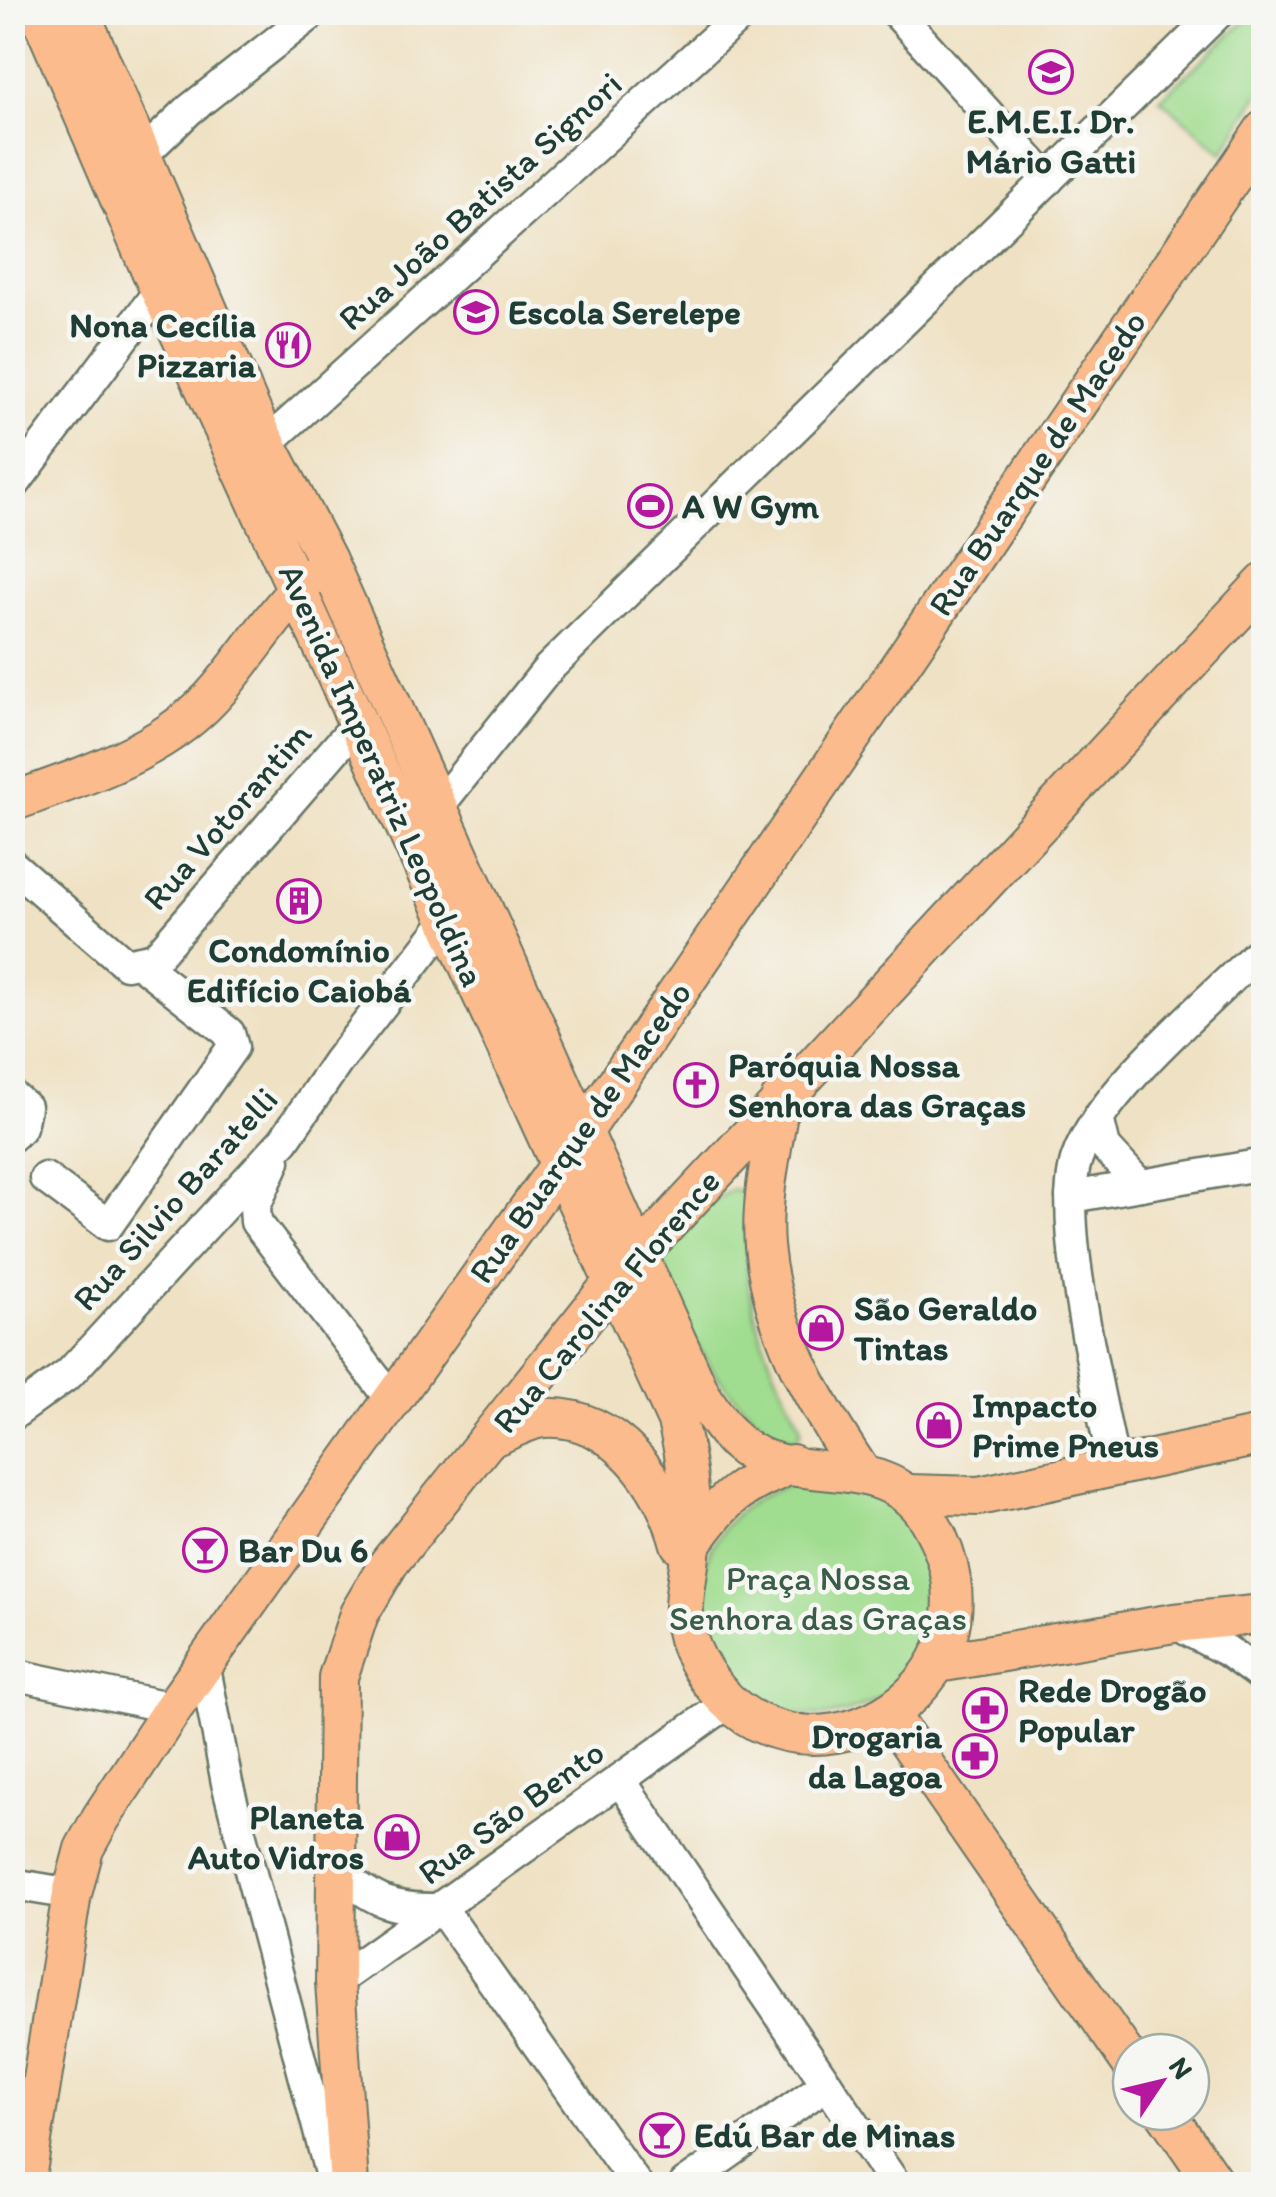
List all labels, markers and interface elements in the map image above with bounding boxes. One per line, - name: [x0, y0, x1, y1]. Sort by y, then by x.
- school or university icon: E.M.E.I. Dr. Mário Gatti: [1028, 49, 1074, 95]
- street label: Rua João Batista Signori: [330, 63, 630, 339]
- place label: E.M.E.I. Dr. Mário Gatti: [966, 100, 1136, 182]
- school or university icon: Escola Serelepe: [453, 289, 499, 335]
- place label: Escola Serelepe: [508, 291, 741, 333]
- street label: Rua Buarque de Macedo: [919, 302, 1155, 624]
- place label: Nona Cecília Pizzaria: [69, 304, 257, 386]
- restaurant icon: Nona Cecília Pizzaria: [265, 322, 311, 368]
- sports icon: A W Gym: [627, 483, 673, 529]
- place label: A W Gym: [682, 485, 820, 527]
- street label: Avenida Imperatriz Leopoldina: [270, 557, 494, 993]
- street label: Rua Votorantim: [134, 713, 320, 919]
- building icon: Condomínio Edifício Caiobá: [276, 878, 322, 924]
- place label: Condomínio Edifício Caiobá: [187, 929, 412, 1011]
- street label: Rua Buarque de Macedo: [460, 973, 700, 1291]
- place label: Paróquia Nossa Senhora das Graças: [728, 1044, 1026, 1126]
- church icon: Paróquia Nossa Senhora das Graças: [673, 1062, 719, 1108]
- street label: Rua Silvio Baratelli: [64, 1079, 286, 1319]
- street label: Rua Carolina Florence: [483, 1161, 729, 1441]
- place label: São Geraldo Tintas: [853, 1287, 1037, 1369]
- shop icon: São Geraldo Tintas: [798, 1305, 844, 1351]
- place label: Impacto Prime Pneus: [972, 1384, 1159, 1466]
- shop icon: Impacto Prime Pneus: [916, 1402, 962, 1448]
- bar icon: Bar Du 6: [182, 1527, 228, 1573]
- place label: Bar Du 6: [238, 1529, 368, 1571]
- park label: Praça Nossa Senhora das Graças: [669, 1557, 967, 1639]
- place label: Rede Drogão Popular: [1018, 1669, 1207, 1751]
- pharmacy icon: Rede Drogão Popular: [962, 1687, 1008, 1733]
- place label: Drogaria da Lagoa: [808, 1715, 943, 1797]
- street label: Rua São Bento: [410, 1731, 612, 1893]
- pharmacy icon: Drogaria da Lagoa: [952, 1733, 998, 1779]
- place label: Planeta Auto Vidros: [188, 1796, 365, 1878]
- shop icon: Planeta Auto Vidros: [374, 1814, 420, 1860]
- north arrow: [1111, 2032, 1211, 2132]
- text: N: [1162, 2050, 1201, 2085]
- bar icon: Edú Bar de Minas: [639, 2112, 685, 2158]
- place label: Edú Bar de Minas: [694, 2114, 955, 2156]

